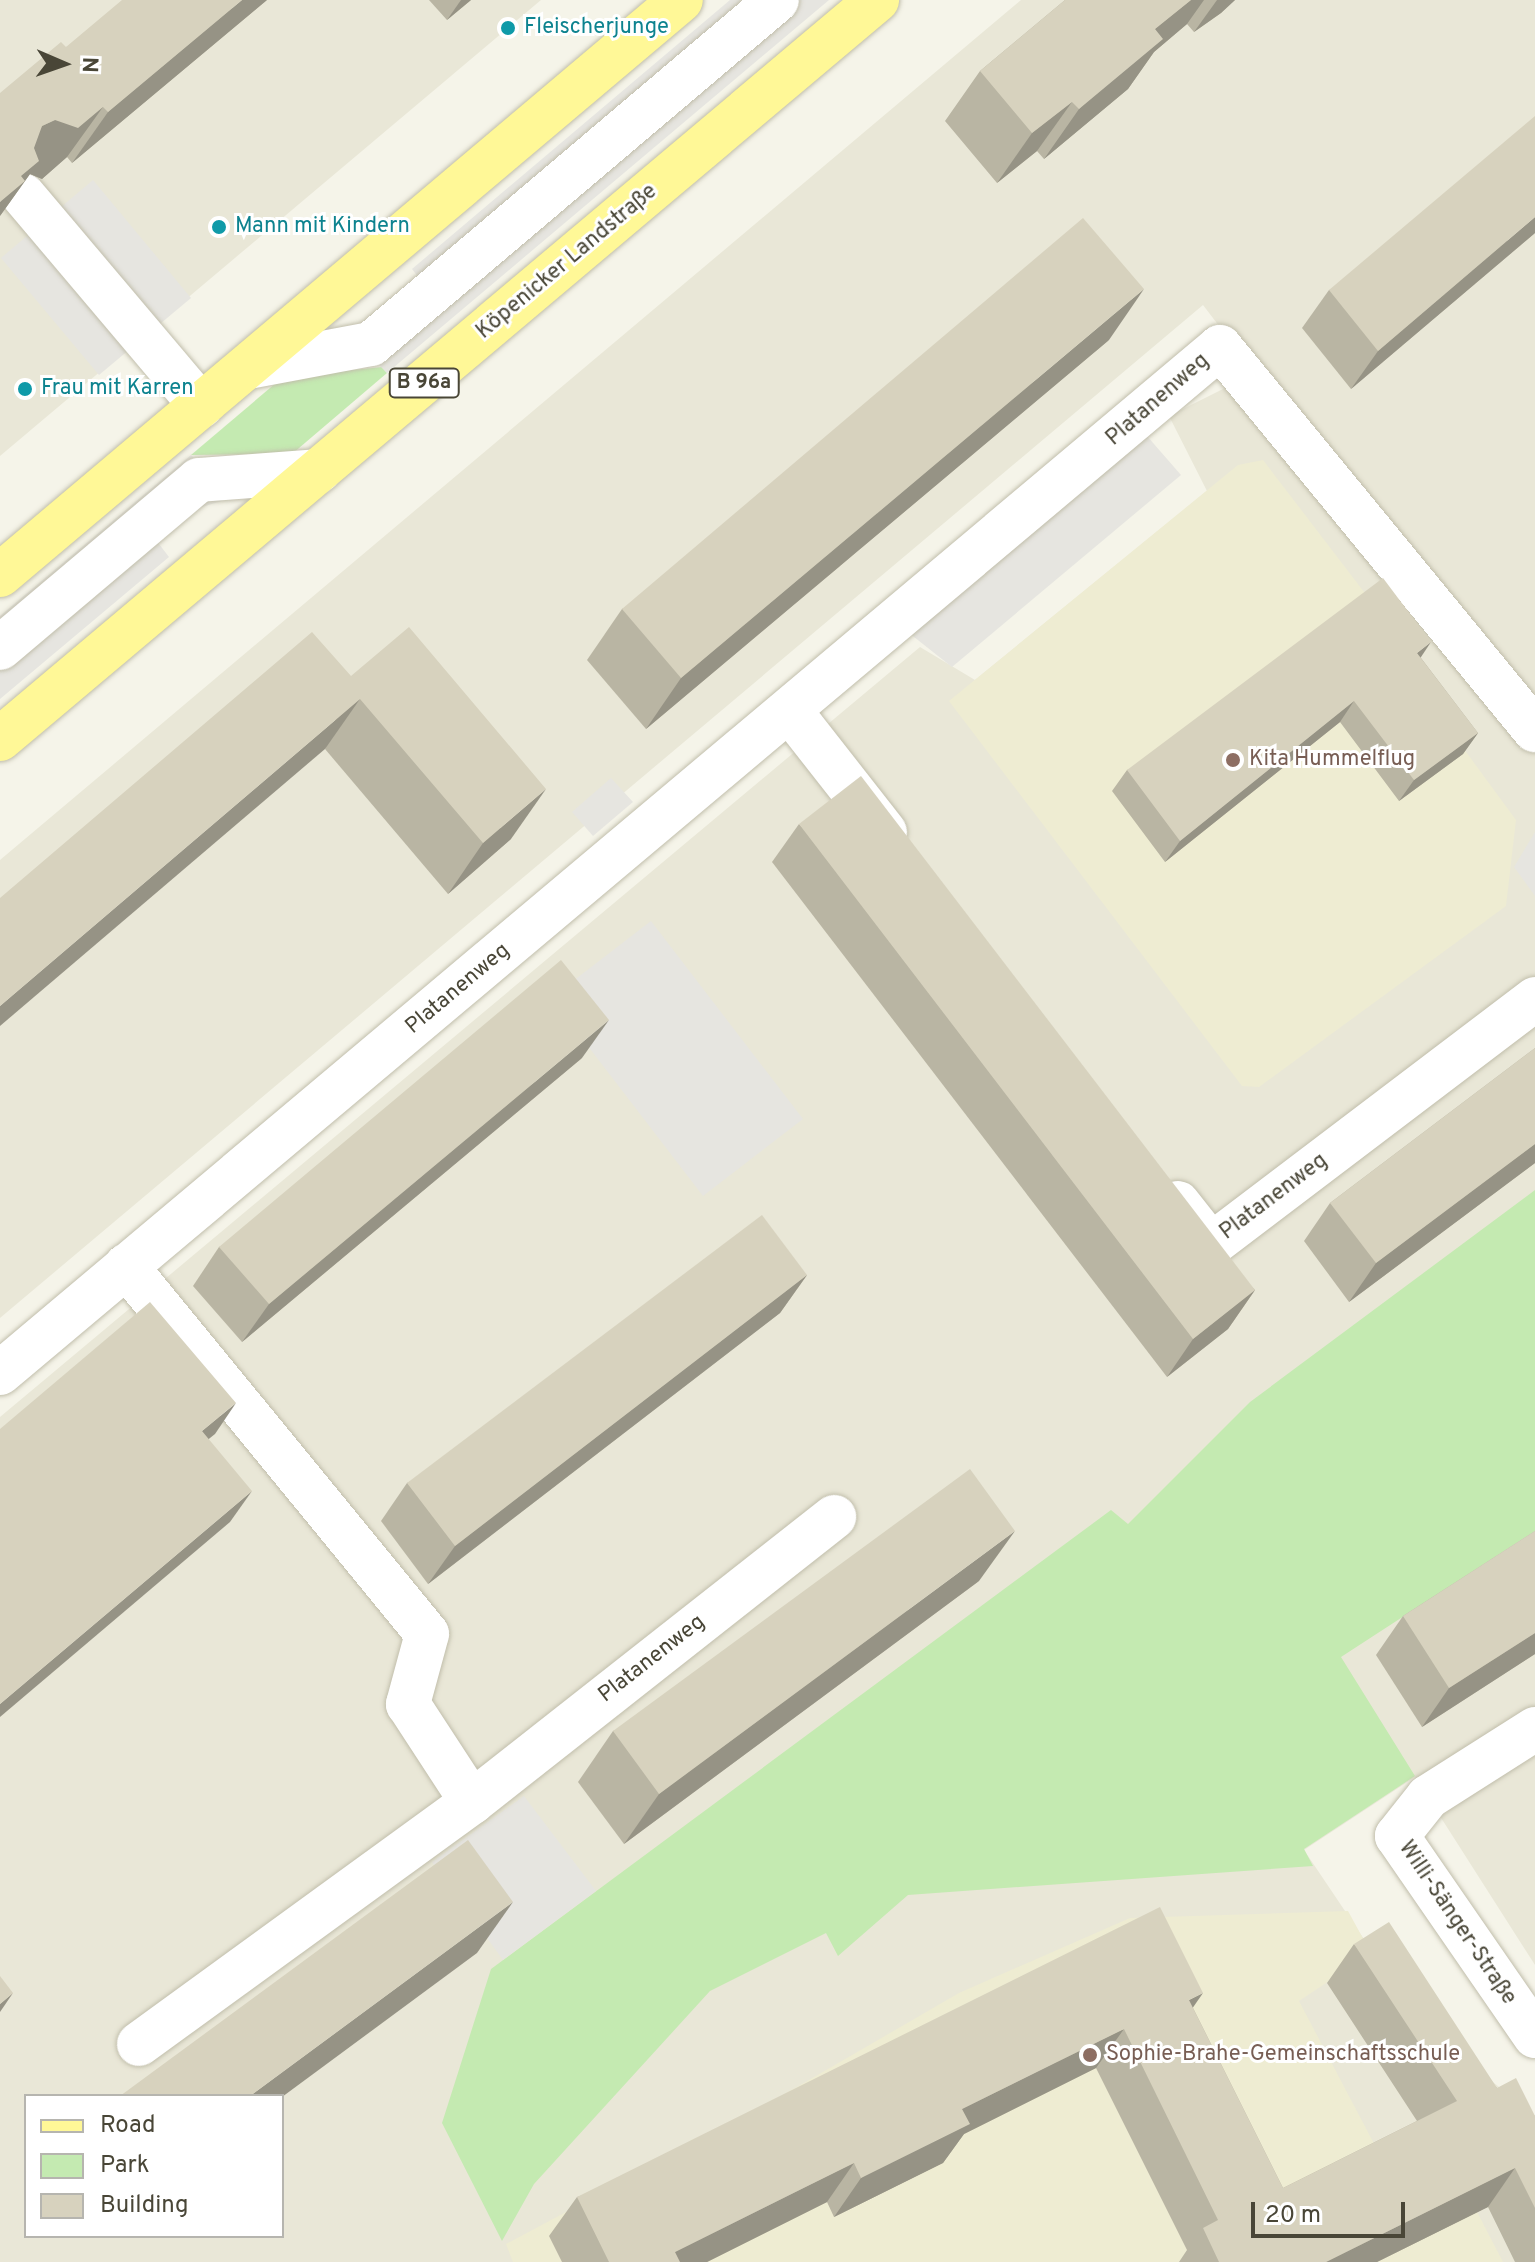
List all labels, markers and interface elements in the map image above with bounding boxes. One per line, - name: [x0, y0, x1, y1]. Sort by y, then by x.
- place label: Fleischerjunge: [524, 15, 669, 41]
- marker: Fleischerjunge: [499, 19, 517, 37]
- north arrow: [24, 24, 104, 104]
- text: N: [75, 56, 102, 73]
- street label: Köpenicker Landstraße: [471, 179, 663, 345]
- place label: Mann mit Kindern: [235, 214, 410, 240]
- marker: Mann mit Kindern: [210, 218, 228, 236]
- street label: Platanenweg: [1101, 348, 1215, 452]
- road number: B 96a: [388, 367, 460, 399]
- place label: Frau mit Karren: [41, 376, 194, 402]
- marker: Frau mit Karren: [16, 380, 34, 398]
- place label: Kita Hummelflug: [1249, 747, 1415, 773]
- marker: Kita Hummelflug: [1224, 751, 1242, 769]
- street label: Platanenweg: [401, 938, 515, 1040]
- street label: Platanenweg: [1215, 1148, 1333, 1246]
- street label: Platanenweg: [593, 1609, 711, 1709]
- street label: Willi-Sänger-Straße: [1392, 1836, 1522, 2010]
- place label: Sophie-Brahe-Gemeinschaftsschule: [1106, 2042, 1460, 2068]
- marker: Sophie-Brahe-Gemeinschaftsschule: [1081, 2046, 1099, 2064]
- legend: [24, 2094, 284, 2238]
- text: Road: [100, 2111, 156, 2141]
- text: Park: [100, 2151, 150, 2181]
- scale bar: [1255, 2186, 1409, 2236]
- text: Building: [100, 2191, 189, 2221]
- text: 20 m: [1265, 2201, 1321, 2231]

